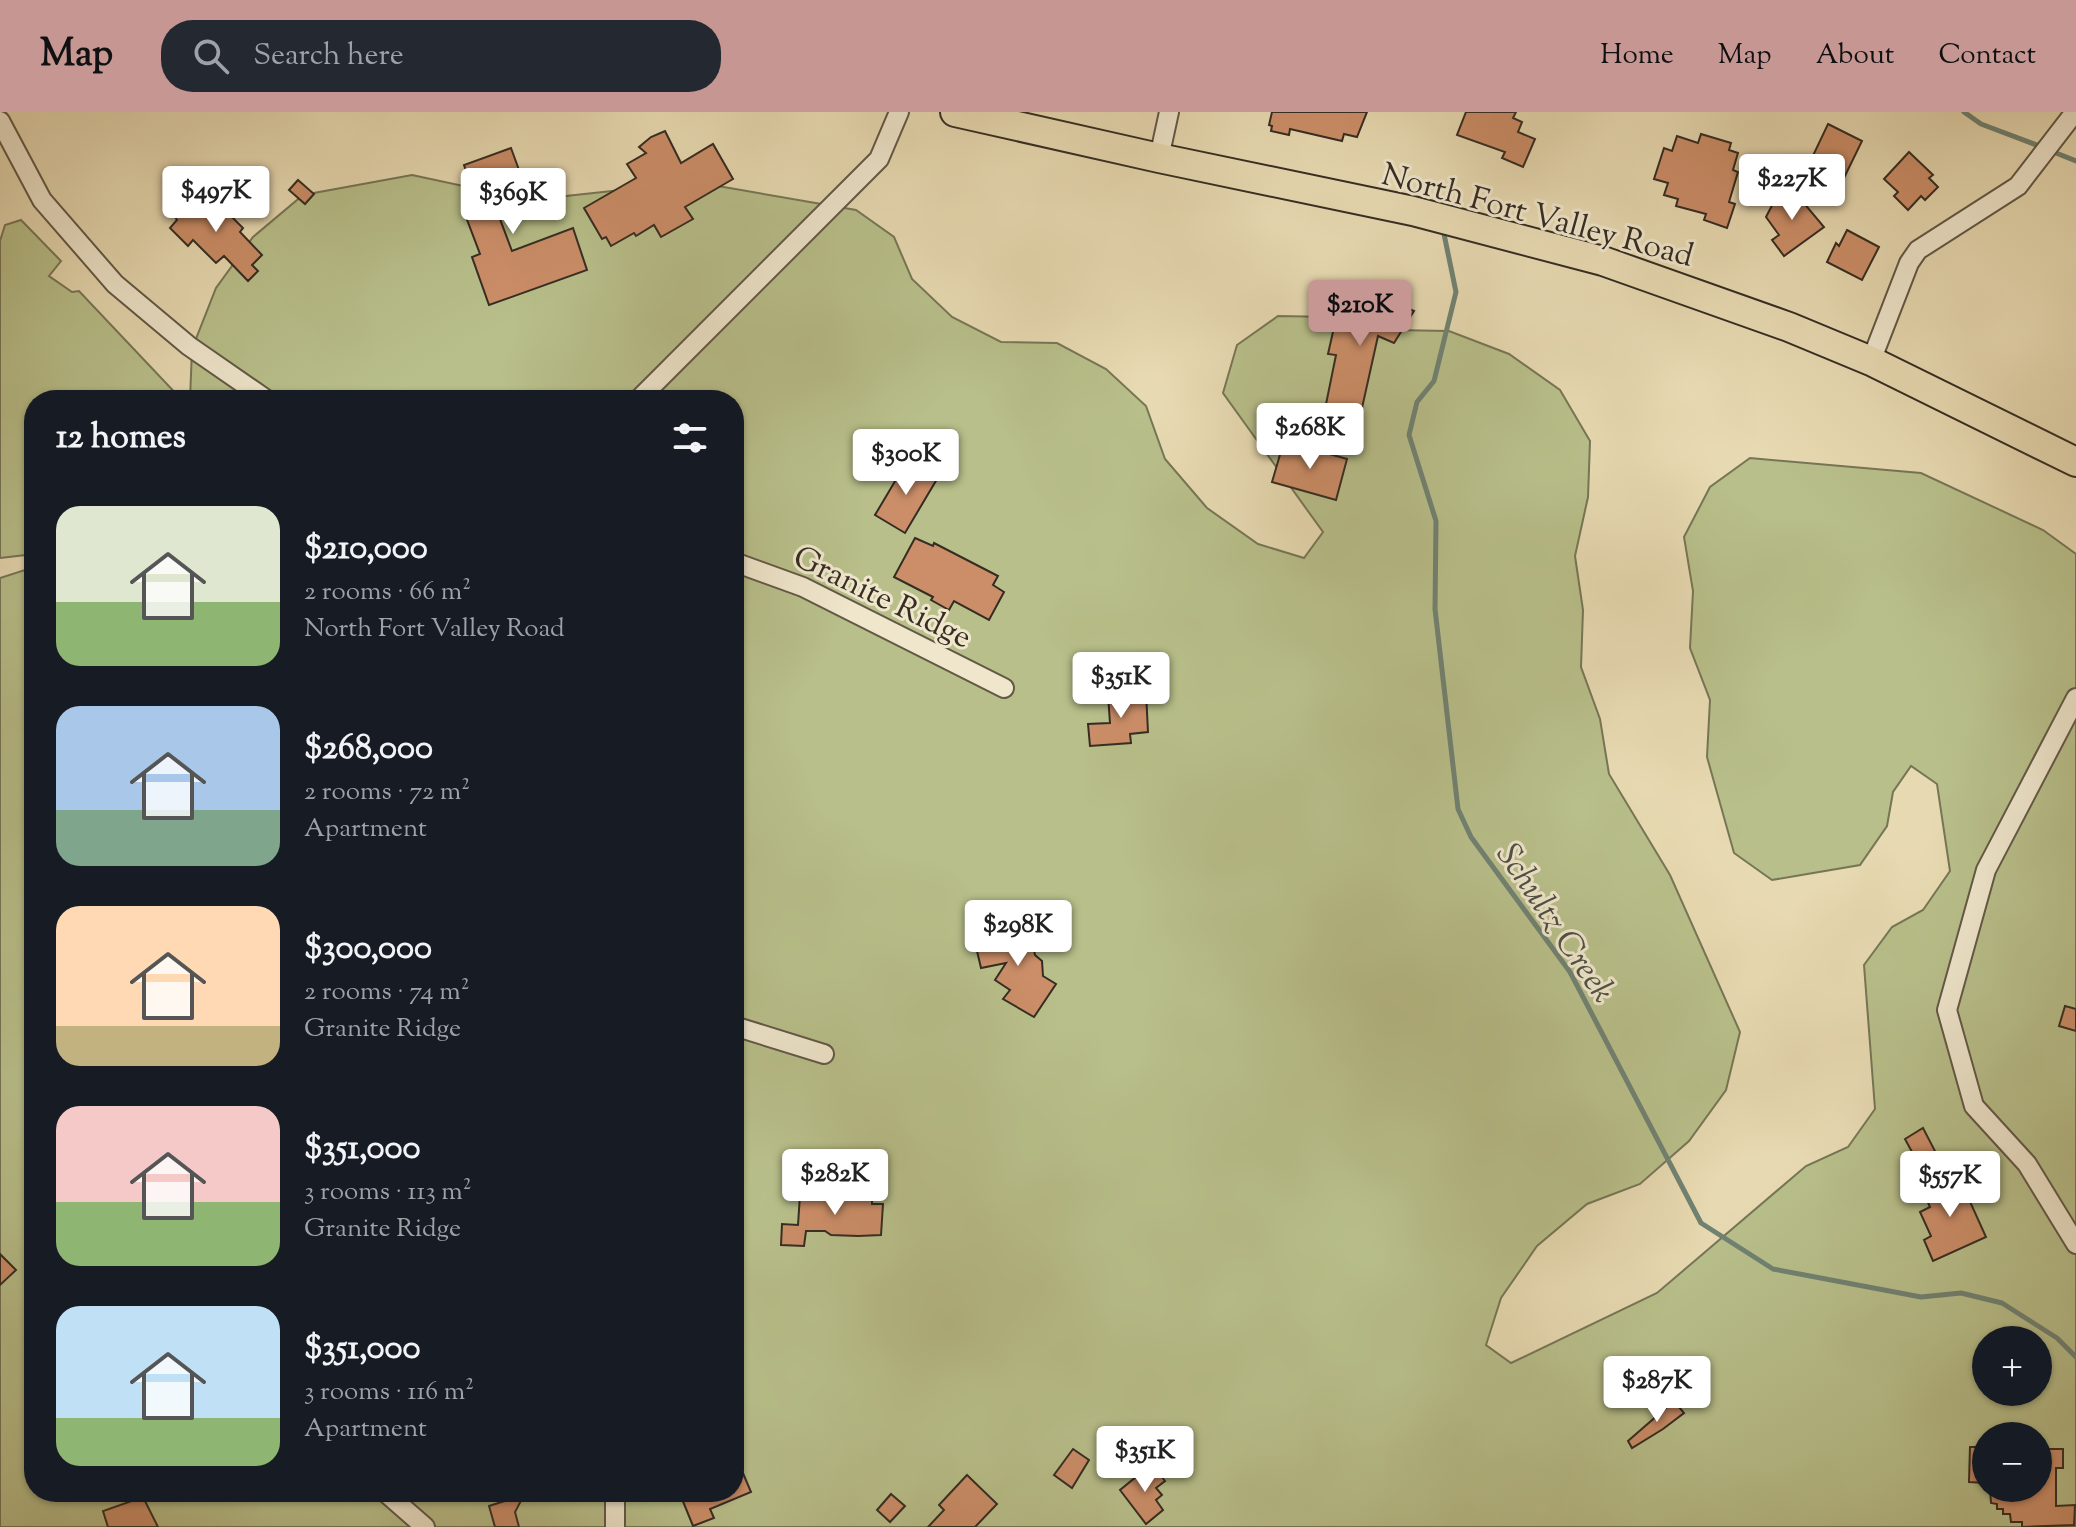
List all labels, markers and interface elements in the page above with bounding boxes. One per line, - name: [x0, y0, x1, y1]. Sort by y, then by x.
- search box: [161, 20, 721, 92]
- text: Map: [40, 29, 113, 83]
- icon: search: [189, 34, 233, 78]
- text: Search here: [253, 35, 404, 78]
- text: Home: [1600, 36, 1674, 76]
- text: Map: [1718, 36, 1772, 76]
- text: About: [1816, 36, 1894, 76]
- text: Contact: [1938, 36, 2036, 76]
- street label: North Fort Valley Road: [1376, 153, 1698, 281]
- pin: $227K: [1736, 154, 1848, 222]
- text: $227K: [1757, 161, 1827, 198]
- pin: $497K: [160, 166, 272, 234]
- pin: $369K: [457, 168, 569, 236]
- text: $497K: [180, 173, 252, 210]
- text: $369K: [479, 175, 547, 212]
- pin: $210K: [1304, 280, 1416, 348]
- text: $210K: [1326, 287, 1394, 324]
- pin: $268K: [1254, 403, 1366, 471]
- text: $268K: [1275, 410, 1345, 447]
- text: 12 homes: [56, 414, 186, 463]
- icon: filters: [668, 416, 712, 460]
- pin: $300K: [850, 429, 962, 497]
- text: $300K: [871, 436, 941, 473]
- text: $210,000: [304, 525, 428, 574]
- street label: Granite Ridge: [785, 536, 979, 662]
- icon: home: [120, 538, 216, 634]
- text: 2 rooms · 66 m²: [304, 574, 471, 611]
- text: North Fort Valley Road: [304, 611, 565, 648]
- pin: $351K: [1065, 652, 1177, 720]
- text: $351K: [1091, 659, 1151, 696]
- text: $268,000: [304, 725, 433, 774]
- icon: home: [120, 738, 216, 834]
- text: 2 rooms · 72 m²: [304, 774, 470, 811]
- text: Apartment: [304, 811, 427, 848]
- water label: Schultz Creek: [1483, 834, 1626, 1014]
- pin: $298K: [962, 900, 1074, 968]
- text: $298K: [983, 907, 1053, 944]
- text: $300,000: [304, 925, 432, 974]
- icon: home: [120, 938, 216, 1034]
- text: 2 rooms · 74 m²: [304, 974, 469, 1011]
- text: Granite Ridge: [304, 1011, 461, 1048]
- text: $351,000: [304, 1125, 421, 1174]
- icon: home: [120, 1138, 216, 1234]
- pin: $282K: [779, 1149, 891, 1217]
- pin: $557K: [1894, 1151, 2006, 1219]
- text: $282K: [800, 1156, 870, 1193]
- text: $557K: [1918, 1158, 1982, 1195]
- text: 3 rooms · 113 m²: [304, 1174, 472, 1211]
- text: Granite Ridge: [304, 1211, 461, 1248]
- text: $351,000: [304, 1325, 421, 1374]
- map controls: [1972, 1326, 2052, 1502]
- button: +: [1972, 1326, 2052, 1406]
- icon: home: [120, 1338, 216, 1434]
- pin: $287K: [1601, 1356, 1713, 1424]
- text: $287K: [1622, 1363, 1692, 1400]
- text: 3 rooms · 116 m²: [304, 1374, 474, 1411]
- text: Apartment: [304, 1411, 427, 1448]
- button: −: [1972, 1422, 2052, 1502]
- pin: $351K: [1089, 1426, 1201, 1494]
- text: $351K: [1115, 1433, 1175, 1470]

